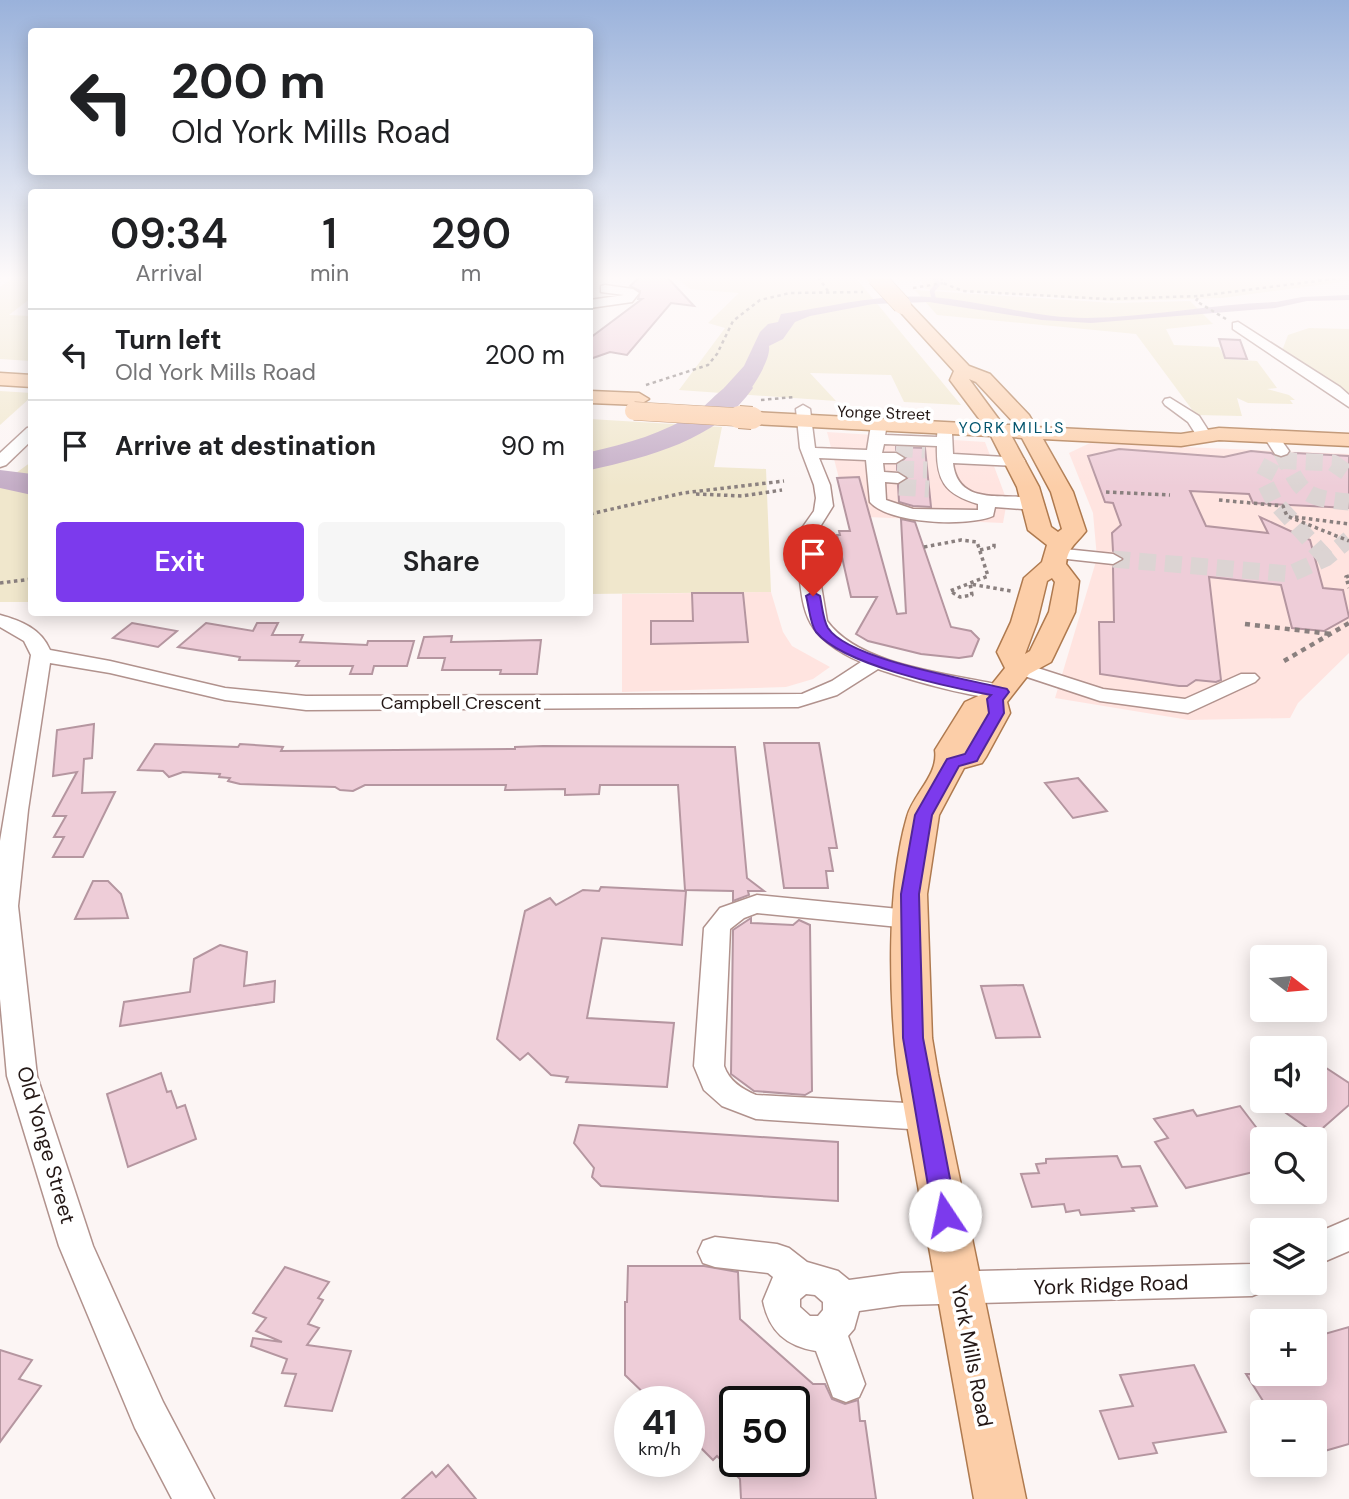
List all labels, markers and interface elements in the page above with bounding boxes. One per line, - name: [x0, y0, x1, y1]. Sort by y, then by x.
- text: 200 m: [171, 49, 326, 113]
- icon: left: [56, 56, 147, 147]
- text: Old York Mills Road: [171, 111, 451, 153]
- text: 09:34: [110, 206, 228, 261]
- text: 1: [322, 206, 337, 261]
- text: 290: [431, 206, 511, 261]
- text: Arrival: [135, 258, 202, 288]
- text: min: [310, 258, 349, 288]
- text: m: [461, 258, 481, 288]
- text: Turn left: [115, 323, 222, 357]
- icon: left: [56, 336, 94, 374]
- text: 200 m: [485, 338, 565, 372]
- text: Old York Mills Road: [115, 357, 316, 387]
- street label: Yonge Street: [837, 401, 931, 425]
- district label: YORK MILLS: [959, 417, 1065, 438]
- icon: arrive: [56, 427, 94, 465]
- text: Arrive at destination: [115, 429, 376, 463]
- text: 90 m: [501, 429, 565, 463]
- button: Exit: [56, 522, 304, 602]
- button: Share: [318, 522, 565, 602]
- pin: [783, 524, 843, 596]
- icon: arrive: [794, 535, 832, 573]
- street label: Campbell Crescent: [381, 691, 541, 715]
- north arrow: [1250, 945, 1326, 1022]
- map controls: [1250, 945, 1327, 1477]
- button: sound: [1250, 1036, 1327, 1113]
- street label: Old Yonge Street: [10, 1063, 82, 1227]
- button: search: [1250, 1127, 1327, 1204]
- position arrow: [908, 1178, 982, 1252]
- button: layers: [1250, 1218, 1327, 1295]
- street label: York Ridge Road: [1033, 1268, 1189, 1302]
- street label: York Mills Road: [945, 1283, 999, 1429]
- button: +: [1250, 1309, 1327, 1386]
- speed limit sign: 50: [719, 1386, 810, 1477]
- text: 41: [642, 1399, 677, 1445]
- button: −: [1250, 1400, 1327, 1477]
- text: km/h: [638, 1437, 681, 1461]

